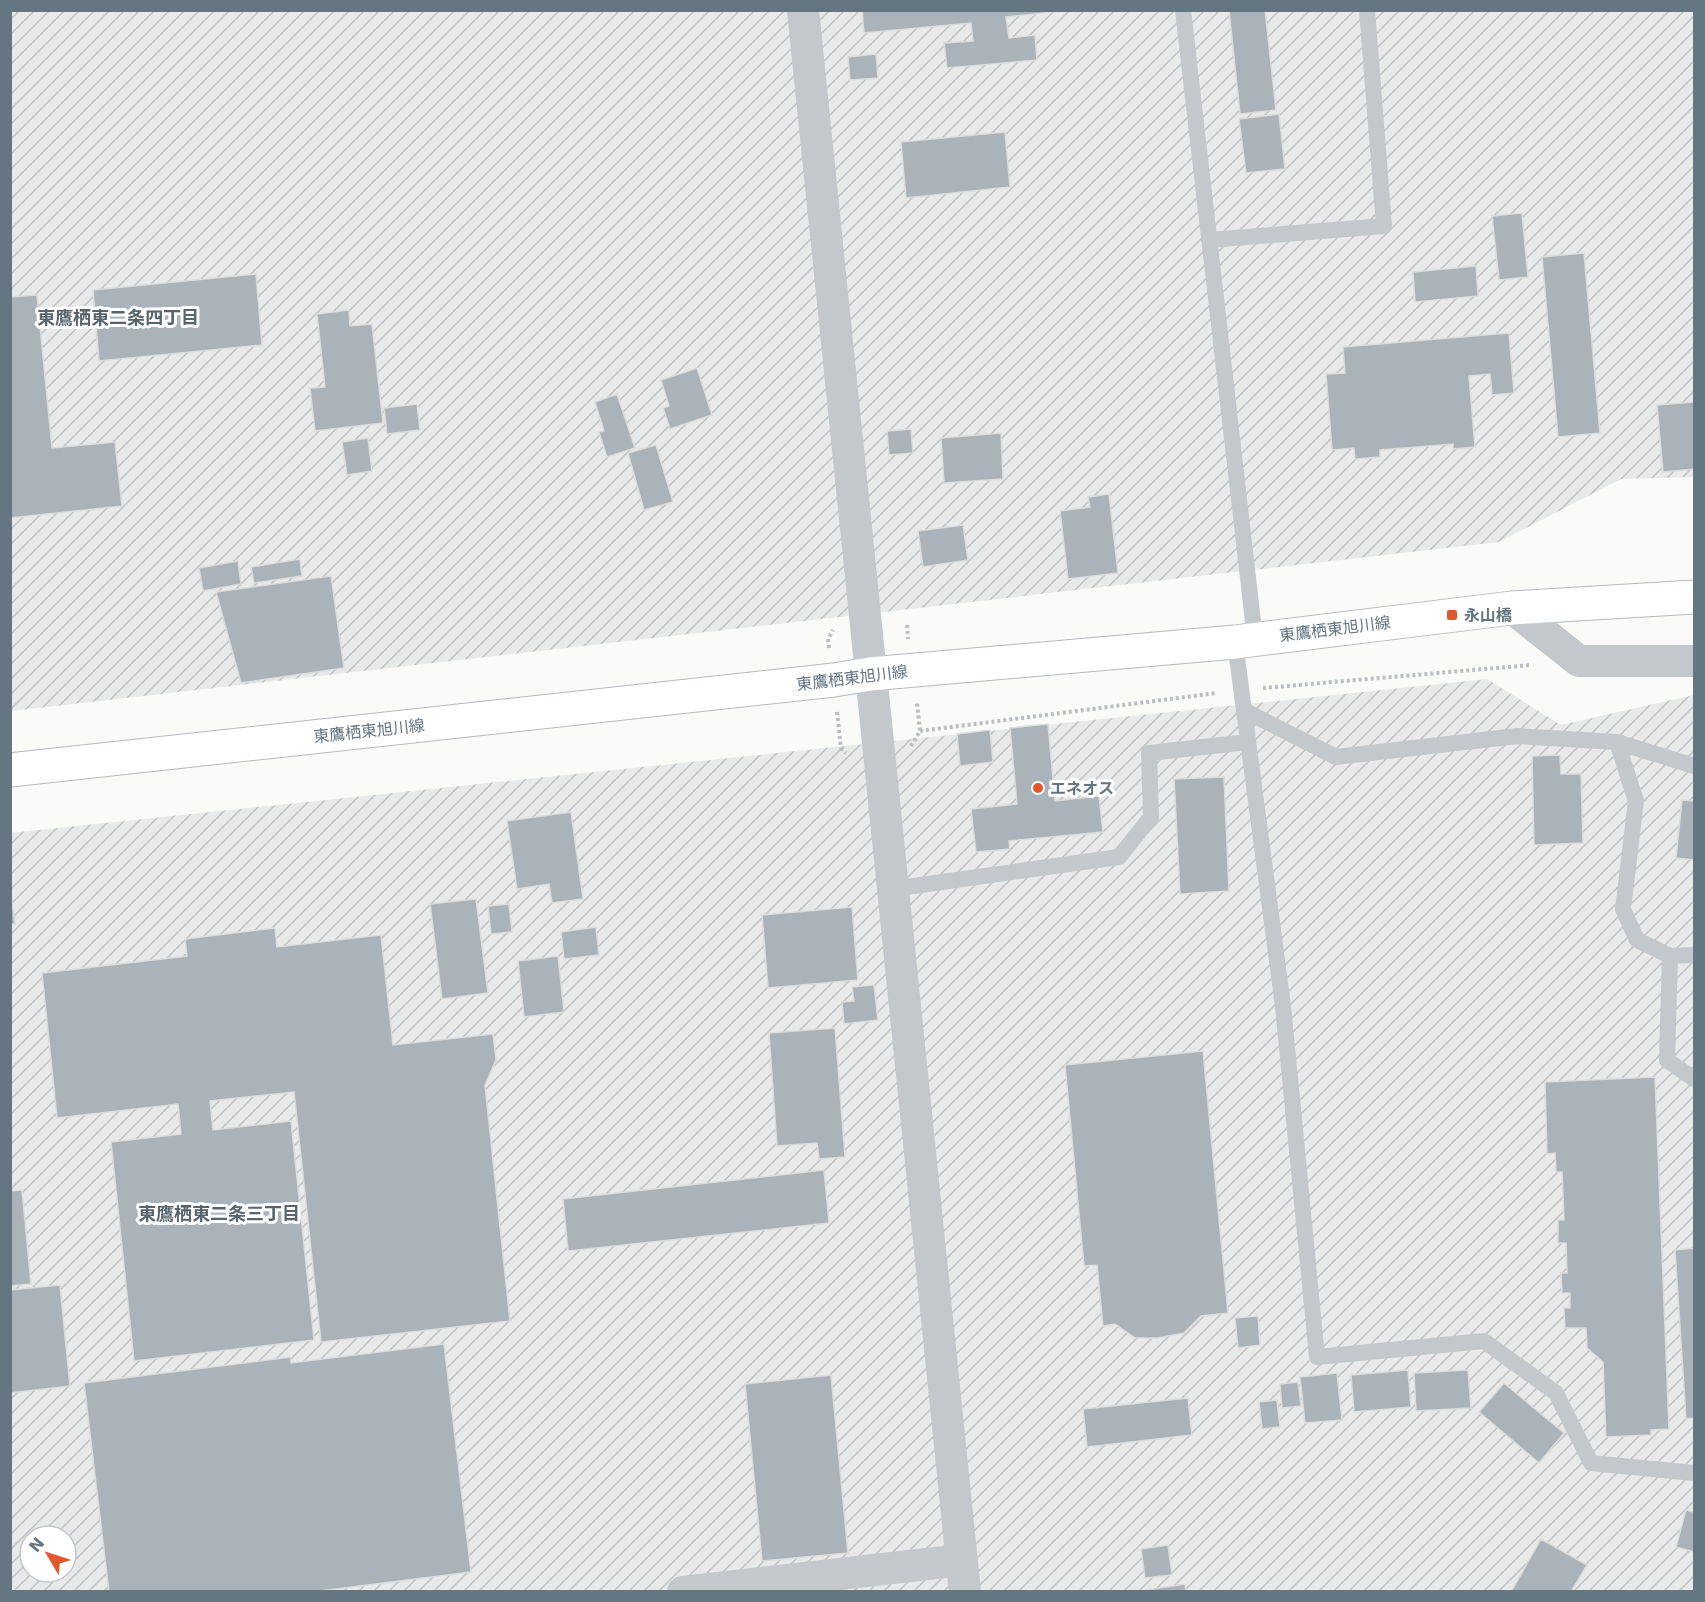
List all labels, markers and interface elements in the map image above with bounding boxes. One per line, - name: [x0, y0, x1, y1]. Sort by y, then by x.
- district label: 東鷹栖東二条四丁目: [37, 307, 199, 328]
- place label: 永山橋: [1464, 606, 1512, 625]
- marker: 永山橋: [1445, 608, 1459, 622]
- street label: 東鷹栖東旭川線: [1278, 613, 1392, 645]
- street label: 東鷹栖東旭川線: [795, 662, 909, 694]
- street label: 東鷹栖東旭川線: [312, 716, 426, 746]
- place label: エネオス: [1050, 779, 1114, 798]
- marker: エネオス: [1031, 781, 1045, 795]
- district label: 東鷹栖東二条三丁目: [138, 1203, 300, 1224]
- north arrow: [18, 1524, 78, 1584]
- text: N: [25, 1534, 48, 1556]

